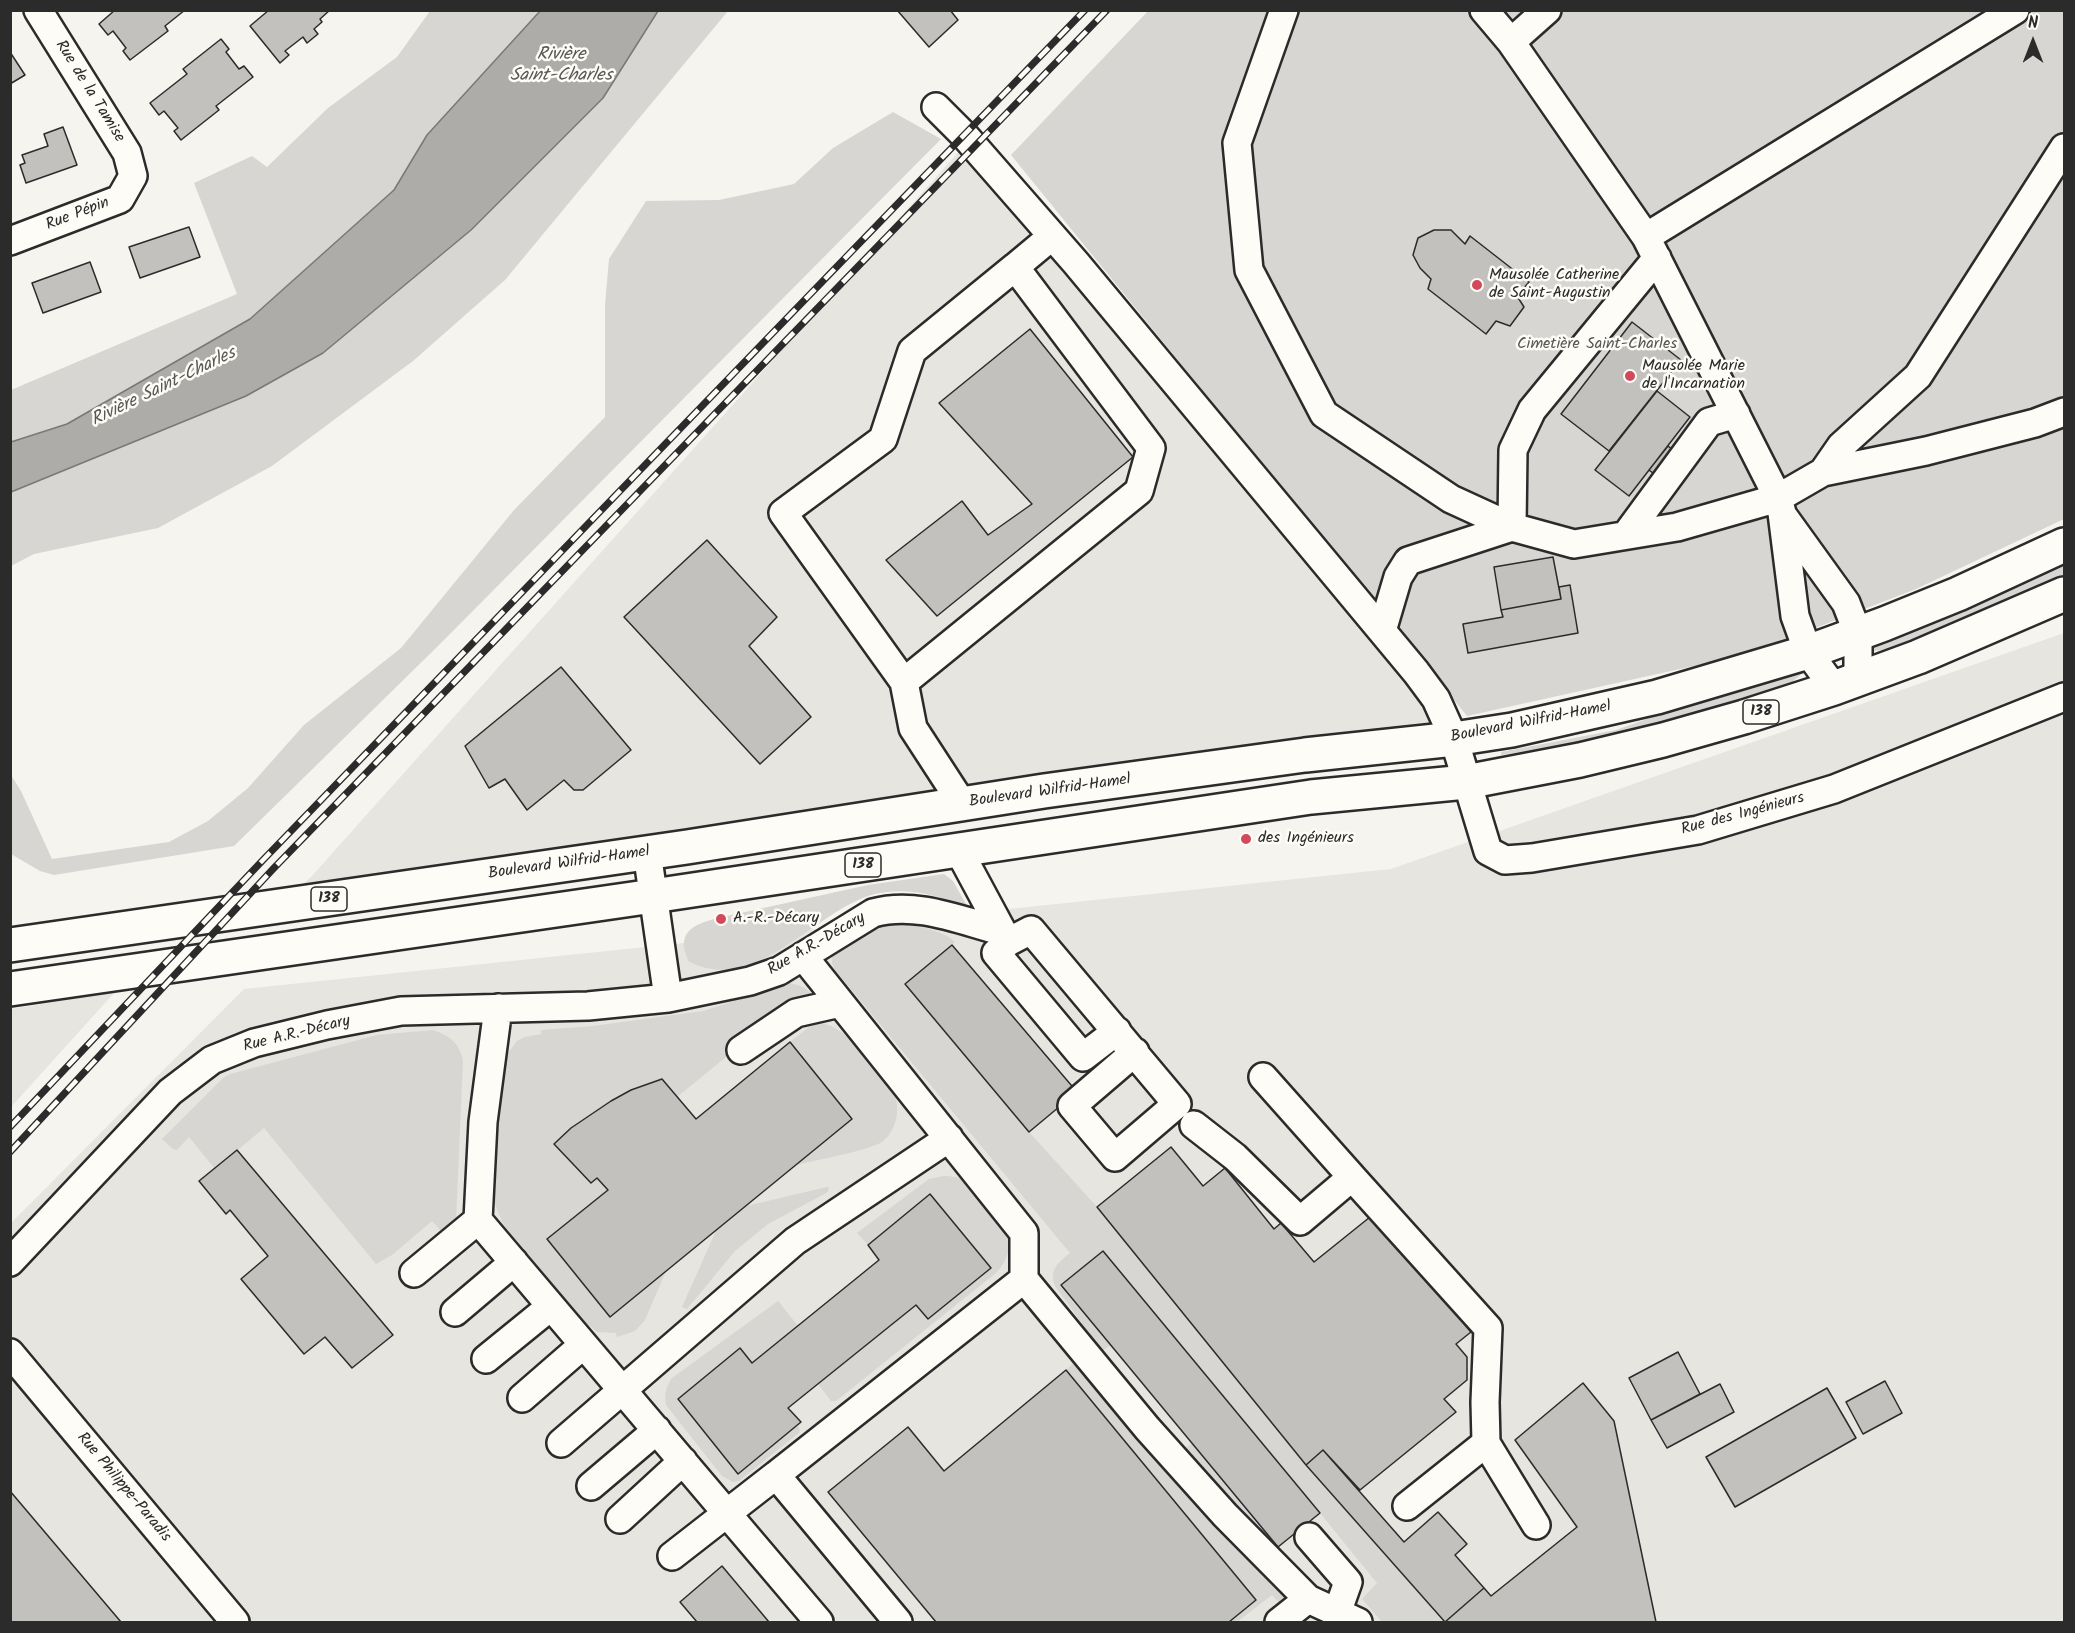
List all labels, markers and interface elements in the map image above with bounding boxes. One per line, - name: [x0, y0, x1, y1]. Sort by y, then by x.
- text: N: [2028, 11, 2038, 36]
- north arrow: [2003, 12, 2063, 72]
- street label: Rue de la Tamise: [50, 37, 128, 147]
- water label: Rivière Saint-Charles: [510, 45, 612, 88]
- street label: Rue Pépin: [44, 194, 112, 236]
- place label: Mausolée Catherine de Saint-Augustin: [1489, 266, 1619, 304]
- marker: Mausolée Catherine de Saint-Augustin: [1470, 278, 1484, 292]
- park label: Cimetière Saint-Charles: [1517, 335, 1677, 355]
- water label: Rivière Saint-Charles: [88, 344, 240, 432]
- place label: Mausolée Marie de l'Incarnation: [1642, 357, 1745, 395]
- marker: Mausolée Marie de l'Incarnation: [1623, 369, 1637, 383]
- street label: Boulevard Wilfrid-Hamel: [1449, 698, 1613, 748]
- road number: 138: [1743, 700, 1779, 724]
- street label: Boulevard Wilfrid-Hamel: [968, 771, 1132, 813]
- street label: Rue des Ingénieurs: [1679, 789, 1807, 841]
- place label: des Ingénieurs: [1258, 829, 1354, 849]
- marker: des Ingénieurs: [1239, 832, 1253, 846]
- street label: Boulevard Wilfrid-Hamel: [487, 843, 651, 885]
- road number: 138: [845, 853, 881, 877]
- road number: 138: [311, 887, 347, 911]
- place label: A.-R.-Décary: [733, 909, 819, 929]
- street label: Rue A.R.-Décary: [765, 909, 869, 981]
- marker: A.-R.-Décary: [714, 912, 728, 926]
- street label: Rue A.R.-Décary: [242, 1012, 352, 1058]
- street label: Rue Philippe-Paradis: [72, 1429, 174, 1547]

